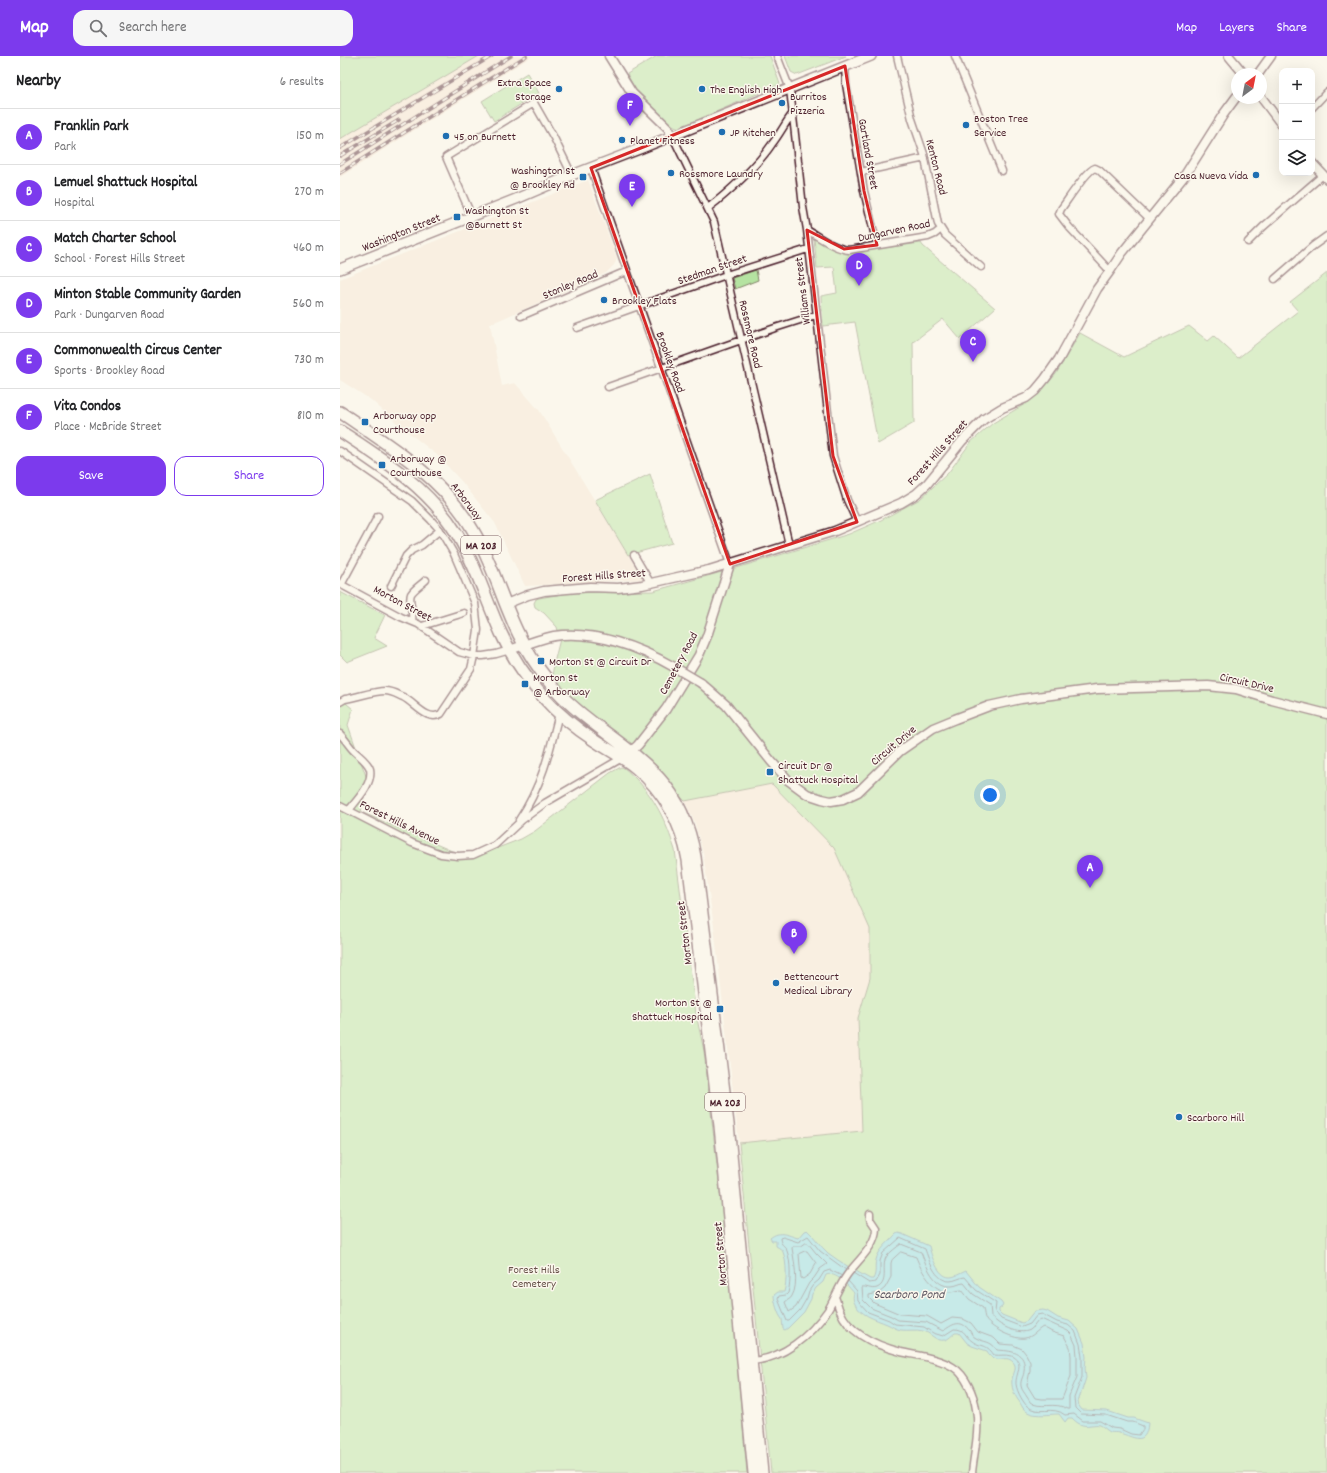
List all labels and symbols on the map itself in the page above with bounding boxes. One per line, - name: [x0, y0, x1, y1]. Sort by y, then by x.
- north arrow: [1231, 68, 1267, 104]
- place label: Extra Space Storage: [497, 75, 551, 106]
- place label: The English High: [710, 82, 782, 99]
- marker: Extra Space Storage: [554, 84, 564, 94]
- marker: The English High: [697, 84, 707, 94]
- place label: Burritos Pizzeria: [790, 89, 827, 120]
- pin: F: [617, 93, 643, 126]
- marker: Burritos Pizzeria: [777, 98, 787, 108]
- place label: Boston Tree Service: [974, 111, 1028, 142]
- street label: Gartland Street: [853, 117, 882, 192]
- marker: Boston Tree Service: [961, 120, 971, 130]
- place label: JP Kitchen: [730, 125, 776, 142]
- marker: JP Kitchen: [717, 127, 727, 137]
- place label: 45 on Burnett: [454, 129, 516, 146]
- marker: 45 on Burnett: [441, 131, 451, 141]
- place label: Planet Fitness: [630, 133, 695, 150]
- marker: Planet Fitness: [617, 135, 627, 145]
- street label: Kenton Road: [920, 138, 951, 197]
- place label: Washington St @ Brookley Rd: [510, 163, 576, 194]
- place label: Rossmore Laundry: [679, 166, 764, 183]
- marker: Rossmore Laundry: [666, 168, 676, 178]
- place label: Casa Nueva Vida: [1174, 168, 1248, 185]
- marker: Casa Nueva Vida: [1251, 170, 1261, 180]
- marker: Washington St @ Brookley Rd: [578, 172, 588, 182]
- pin: E: [619, 174, 645, 207]
- place label: Washington St @Burnett St: [465, 203, 529, 234]
- street label: Washington Street: [360, 210, 444, 257]
- marker: Washington St @Burnett St: [452, 212, 462, 222]
- street label: Dungarven Road: [857, 216, 932, 247]
- street label: Stedman Street: [676, 250, 750, 290]
- pin: D: [846, 253, 872, 286]
- street label: Williams Street: [791, 256, 816, 326]
- street label: Stonley Road: [540, 266, 601, 305]
- place label: Brookley Flats: [612, 293, 677, 310]
- marker: Brookley Flats: [599, 295, 609, 305]
- street label: Rossmore Road: [733, 298, 766, 370]
- pin: C: [960, 329, 986, 362]
- street label: Brookley Road: [651, 330, 689, 395]
- place label: Arborway opp Courthouse: [373, 408, 436, 439]
- street label: Forest Hills Street: [904, 416, 973, 490]
- marker: Arborway opp Courthouse: [360, 417, 370, 427]
- place label: Arborway @ Courthouse: [390, 451, 447, 482]
- marker: Arborway @ Courthouse: [377, 460, 387, 470]
- street label: Arborway: [446, 479, 487, 526]
- road number: MA 203: [461, 536, 501, 554]
- street label: Forest Hills Street: [562, 565, 647, 588]
- street label: Morton Street: [370, 582, 435, 627]
- street label: Cemetery Road: [656, 629, 703, 698]
- place label: Morton St @ Circuit Dr: [549, 654, 652, 671]
- marker: Morton St @ Circuit Dr: [536, 656, 546, 666]
- street label: Circuit Drive: [1218, 669, 1275, 698]
- place label: Morton St @ Arborway: [533, 670, 591, 701]
- marker: Morton St @ Arborway: [520, 679, 530, 689]
- street label: Circuit Drive: [867, 722, 921, 770]
- place label: Circuit Dr @ Shattuck Hospital: [778, 758, 858, 789]
- marker: Circuit Dr @ Shattuck Hospital: [765, 767, 775, 777]
- your location: [980, 785, 1000, 805]
- street label: Forest Hills Avenue: [356, 797, 442, 850]
- pin: A: [1077, 855, 1103, 888]
- street label: Morton Street: [673, 899, 698, 966]
- pin: B: [781, 921, 807, 954]
- place label: Bettencourt Medical Library: [784, 969, 853, 1000]
- marker: Bettencourt Medical Library: [771, 978, 781, 988]
- place label: Morton St @ Shattuck Hospital: [632, 995, 712, 1026]
- marker: Morton St @ Shattuck Hospital: [715, 1004, 725, 1014]
- road number: MA 203: [705, 1093, 745, 1111]
- place label: Scarboro Hill: [1187, 1110, 1244, 1127]
- marker: Scarboro Hill: [1174, 1112, 1184, 1122]
- street label: Morton Street: [710, 1221, 733, 1287]
- park label: Forest Hills Cemetery: [508, 1262, 560, 1293]
- water label: Scarboro Pond: [874, 1286, 946, 1305]

